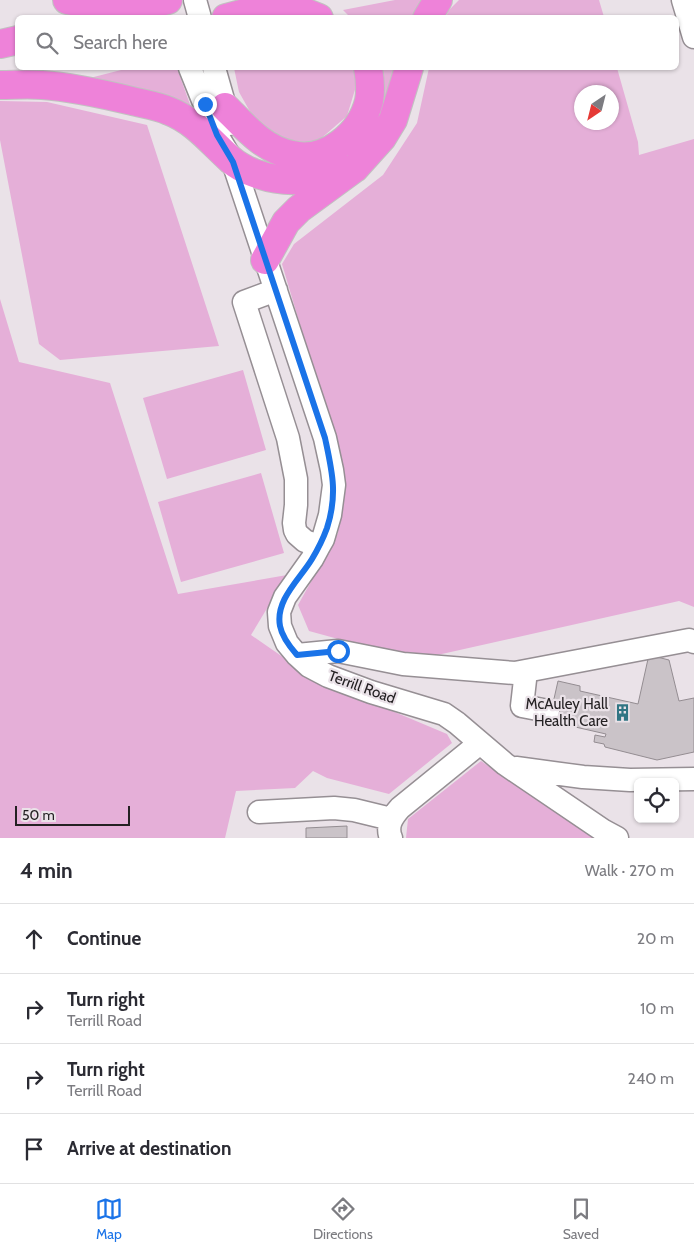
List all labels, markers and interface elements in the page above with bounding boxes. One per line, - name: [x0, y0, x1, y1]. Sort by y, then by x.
- search box: [15, 15, 679, 70]
- icon: search: [33, 29, 61, 57]
- text: Search here: [73, 31, 167, 54]
- north arrow: [574, 85, 619, 130]
- route end: [194, 93, 217, 116]
- route start: [327, 640, 350, 663]
- street label: Terrill Road: [326, 667, 398, 707]
- place label: McAuley Hall Health Care: [526, 695, 608, 730]
- building icon: McAuley Hall Health Care: [612, 703, 632, 723]
- map controls: [634, 778, 679, 823]
- button: locate: [634, 778, 679, 823]
- scale bar: [15, 803, 130, 826]
- text: 50 m: [22, 806, 55, 824]
- text: 4 min: [20, 858, 73, 883]
- text: Walk · 270 m: [585, 861, 674, 880]
- icon: ahead: [20, 925, 48, 953]
- text: Continue: [67, 927, 141, 950]
- text: 20 m: [637, 929, 674, 948]
- text: Turn right: [67, 988, 145, 1011]
- icon: right: [20, 995, 48, 1023]
- text: 10 m: [640, 999, 674, 1018]
- text: Terrill Road: [67, 1011, 142, 1030]
- text: Turn right: [67, 1058, 145, 1081]
- icon: right: [20, 1065, 48, 1093]
- text: 240 m: [628, 1069, 674, 1088]
- text: Terrill Road: [67, 1081, 142, 1100]
- icon: arrive: [20, 1135, 48, 1163]
- text: Arrive at destination: [67, 1137, 231, 1160]
- tab: Map: [95, 1195, 123, 1243]
- tab: Directions: [313, 1195, 373, 1243]
- tab: Saved: [563, 1195, 599, 1243]

